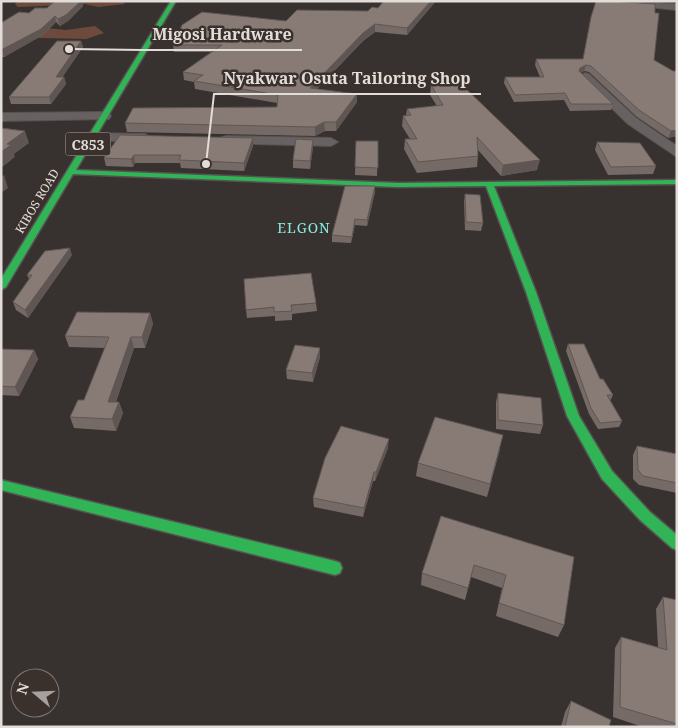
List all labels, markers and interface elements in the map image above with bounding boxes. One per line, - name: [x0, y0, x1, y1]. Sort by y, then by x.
- callout: Migosi Hardware: [142, 19, 302, 50]
- text: Migosi Hardware: [152, 23, 292, 45]
- callout: Nyakwar Osuta Tailoring Shop: [214, 63, 481, 94]
- text: Nyakwar Osuta Tailoring Shop: [223, 67, 471, 89]
- road number: C853: [66, 132, 110, 156]
- street label: KIBOS ROAD: [11, 165, 63, 237]
- district label: ELGON: [277, 218, 331, 237]
- north arrow: [10, 668, 60, 718]
- text: N: [11, 680, 33, 697]

